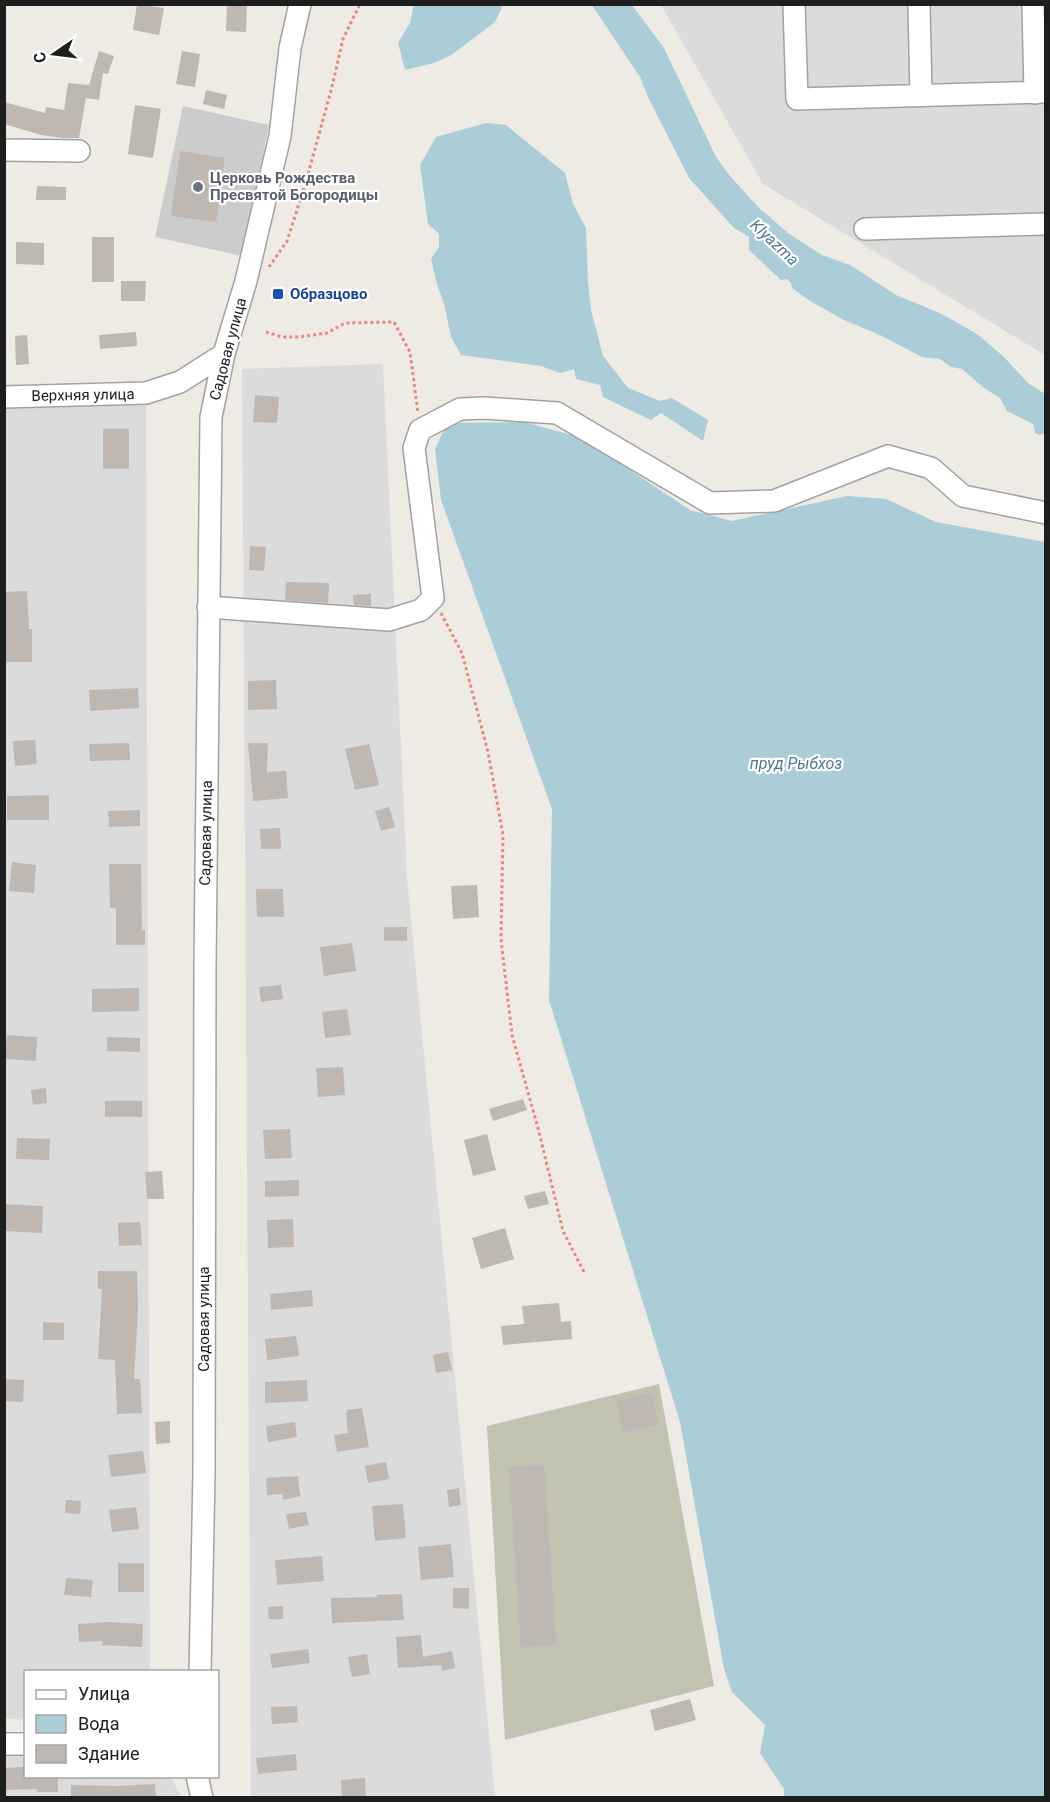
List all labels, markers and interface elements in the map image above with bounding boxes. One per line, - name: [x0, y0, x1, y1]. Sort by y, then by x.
- north arrow: [24, 24, 84, 84]
- text: С: [29, 50, 50, 65]
- place label: Церковь Рождества Пресвятой Богородицы: [210, 169, 378, 204]
- marker: Церковь Рождества Пресвятой Богородицы: [191, 180, 205, 194]
- water label: Klyazma: [747, 215, 803, 269]
- place label: Образцово: [290, 285, 367, 303]
- marker: Образцово: [271, 287, 285, 301]
- street label: Садовая улица: [206, 296, 250, 402]
- street label: Верхняя улица: [31, 385, 135, 405]
- water label: пруд Рыбхоз: [750, 754, 842, 773]
- street label: Садовая улица: [196, 780, 216, 886]
- street label: Садовая улица: [195, 1266, 213, 1372]
- legend: [24, 1670, 219, 1778]
- text: Улица: [78, 1683, 130, 1704]
- text: Вода: [78, 1713, 120, 1734]
- text: Здание: [78, 1743, 140, 1764]

